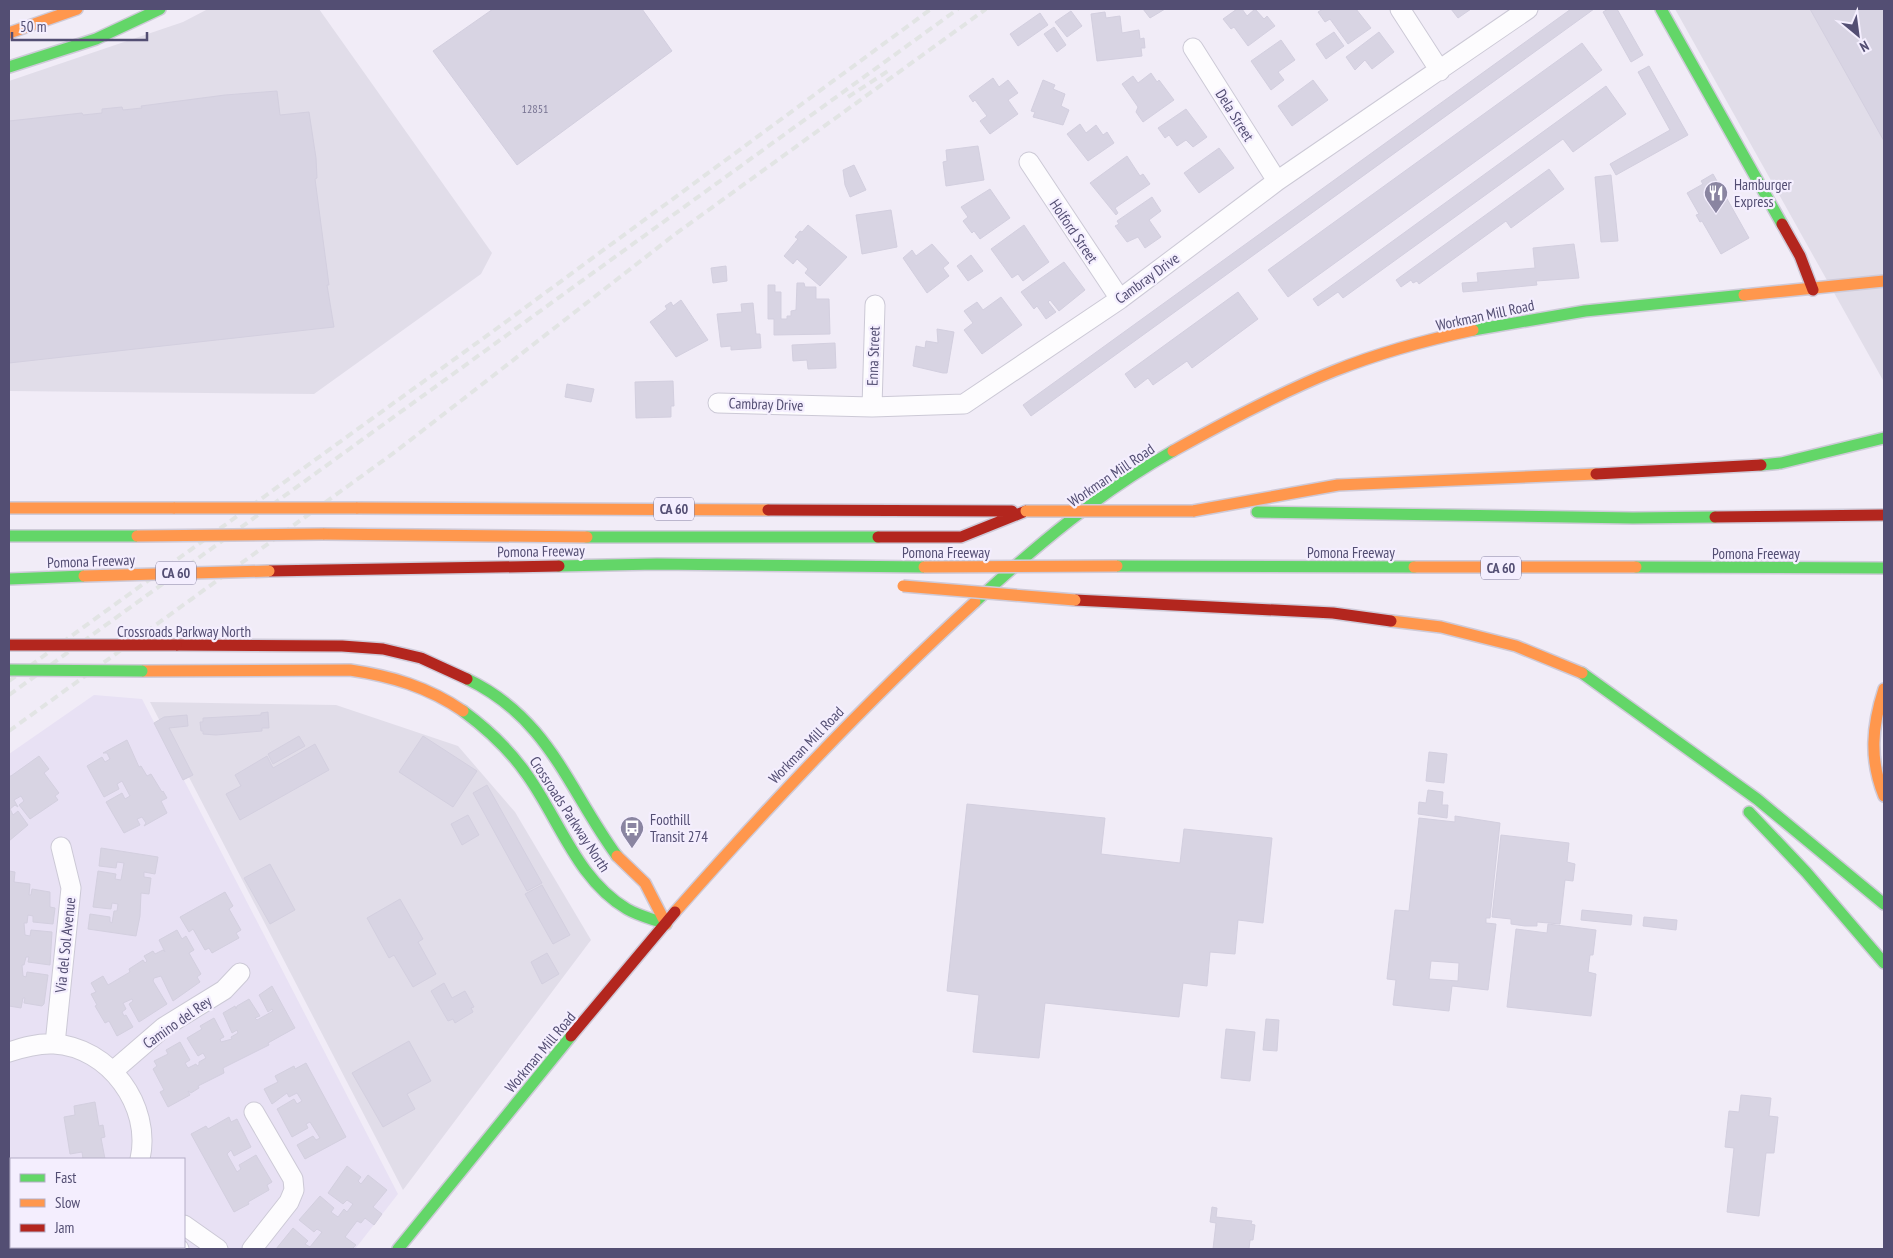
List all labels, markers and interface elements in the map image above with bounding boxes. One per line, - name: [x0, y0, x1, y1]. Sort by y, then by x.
- scale bar: [12, 10, 148, 42]
- north arrow: [1833, 10, 1883, 60]
- text: 50 m: [20, 17, 46, 36]
- text: N: [1857, 37, 1872, 56]
- street label: Dela Street: [1212, 85, 1258, 145]
- house number: 12851: [521, 101, 549, 116]
- place label: Hamburger Express: [1734, 175, 1793, 211]
- restaurant icon: Hamburger Express: [1703, 180, 1729, 214]
- street label: Holford Street: [1046, 195, 1102, 267]
- street label: Cambray Drive: [1111, 248, 1183, 308]
- street label: Workman Mill Road: [1434, 295, 1536, 335]
- street label: Enna Street: [862, 326, 884, 386]
- street label: Cambray Drive: [728, 393, 804, 415]
- street label: Workman Mill Road: [1064, 439, 1158, 511]
- road number: CA 60: [654, 498, 694, 520]
- street label: Pomona Freeway: [497, 541, 585, 561]
- street label: Pomona Freeway: [902, 543, 990, 562]
- street label: Pomona Freeway: [1307, 543, 1395, 562]
- street label: Pomona Freeway: [1712, 544, 1800, 563]
- street label: Pomona Freeway: [47, 550, 136, 572]
- road number: CA 60: [1481, 556, 1521, 580]
- road number: CA 60: [156, 562, 196, 584]
- street label: Crossroads Parkway North: [117, 622, 251, 641]
- street label: Workman Mill Road: [764, 702, 848, 788]
- street label: Crossroads Parkway North: [526, 753, 614, 875]
- place label: Foothill Transit 274: [650, 810, 708, 846]
- bus stop icon: Foothill Transit 274: [619, 815, 645, 849]
- street label: Via del Sol Avenue: [50, 896, 79, 995]
- street label: Camino del Rey: [139, 991, 215, 1053]
- street label: Workman Mill Road: [501, 1008, 579, 1096]
- legend: [10, 1158, 185, 1248]
- text: Fast: [55, 1168, 76, 1187]
- text: Slow: [55, 1193, 80, 1212]
- text: Jam: [54, 1218, 74, 1237]

